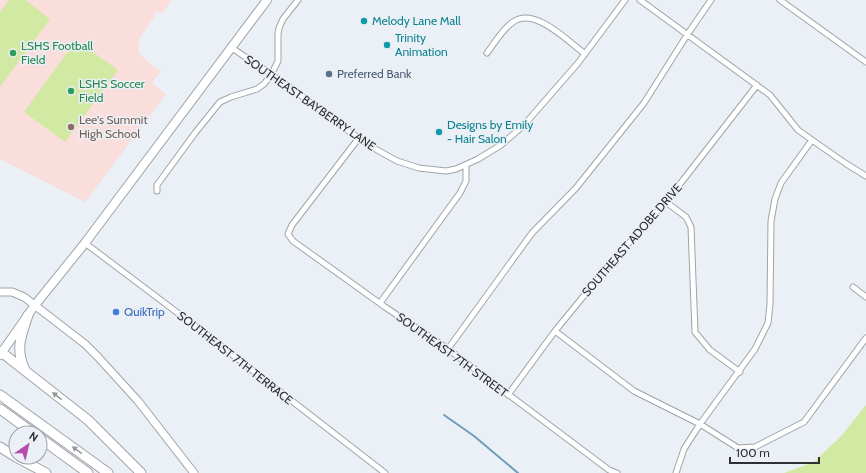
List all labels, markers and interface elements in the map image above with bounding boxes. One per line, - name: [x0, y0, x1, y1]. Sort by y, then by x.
- place label: Melody Lane Mall: [372, 13, 461, 28]
- marker: Melody Lane Mall: [359, 16, 369, 26]
- place label: Trinity Animation: [395, 30, 448, 59]
- place label: LSHS Football Field: [21, 38, 93, 67]
- marker: Trinity Animation: [382, 40, 392, 50]
- marker: LSHS Football Field: [8, 48, 18, 58]
- street label: SOUTHEAST BAYBERRY LANE: [242, 52, 379, 154]
- place label: Preferred Bank: [337, 66, 412, 81]
- marker: Preferred Bank: [324, 69, 334, 79]
- place label: LSHS Soccer Field: [79, 76, 145, 105]
- marker: LSHS Soccer Field: [66, 86, 76, 96]
- place label: Lee's Summit High School: [79, 112, 147, 141]
- place label: Designs by Emily - Hair Salon: [447, 117, 533, 146]
- marker: Lee's Summit High School: [66, 122, 76, 132]
- marker: Designs by Emily - Hair Salon: [434, 127, 444, 137]
- street label: SOUTHEAST ADOBE DRIVE: [578, 180, 685, 299]
- place label: QuikTrip: [124, 304, 165, 319]
- marker: QuikTrip: [111, 307, 121, 317]
- street label: SOUTHEAST 7TH TERRACE: [175, 308, 296, 408]
- street label: SOUTHEAST 7TH STREET: [394, 309, 511, 400]
- one-way arrow: [52, 391, 63, 400]
- north arrow: [8, 425, 48, 465]
- text: N: [26, 429, 41, 445]
- scale bar: [730, 439, 819, 465]
- text: 100 m: [736, 445, 770, 460]
- one-way arrow: [71, 446, 82, 454]

